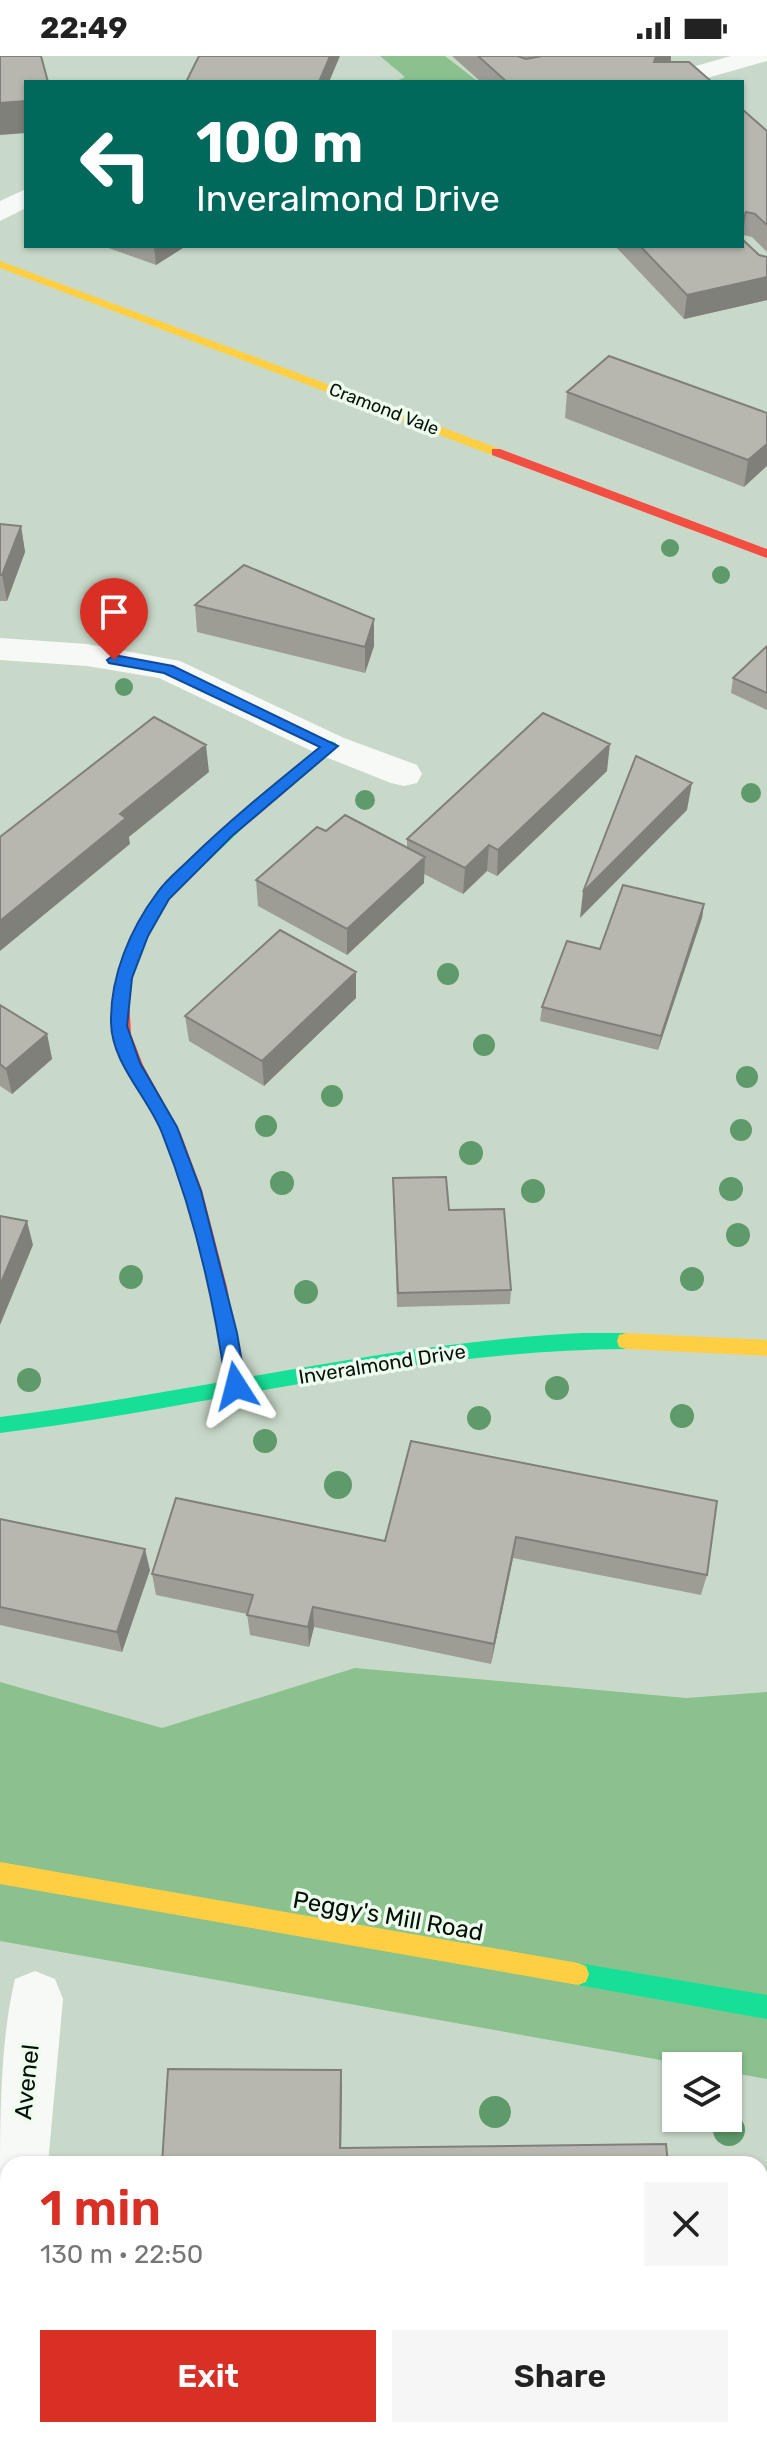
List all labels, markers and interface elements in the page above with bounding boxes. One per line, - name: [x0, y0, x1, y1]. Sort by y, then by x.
- text: 22:49: [40, 10, 127, 46]
- text: 100 m: [196, 110, 363, 176]
- icon: left: [64, 112, 168, 216]
- text: Inveralmond Drive: [196, 177, 500, 220]
- street label: Cramond Vale: [326, 378, 442, 440]
- pin: [80, 578, 148, 660]
- icon: arrive: [92, 590, 136, 634]
- street label: Inveralmond Drive: [297, 1339, 467, 1389]
- position arrow: [194, 1344, 278, 1428]
- street label: Peggy's Mill Road: [291, 1885, 485, 1947]
- street label: Avenel: [9, 2043, 45, 2121]
- map controls: [662, 2052, 742, 2132]
- button: layers: [662, 2052, 742, 2132]
- text: 1 min: [40, 2180, 161, 2237]
- button: close: [644, 2182, 728, 2266]
- text: 130 m · 22:50: [40, 2239, 203, 2270]
- button: Exit: [40, 2330, 376, 2422]
- button: Share: [392, 2330, 728, 2422]

